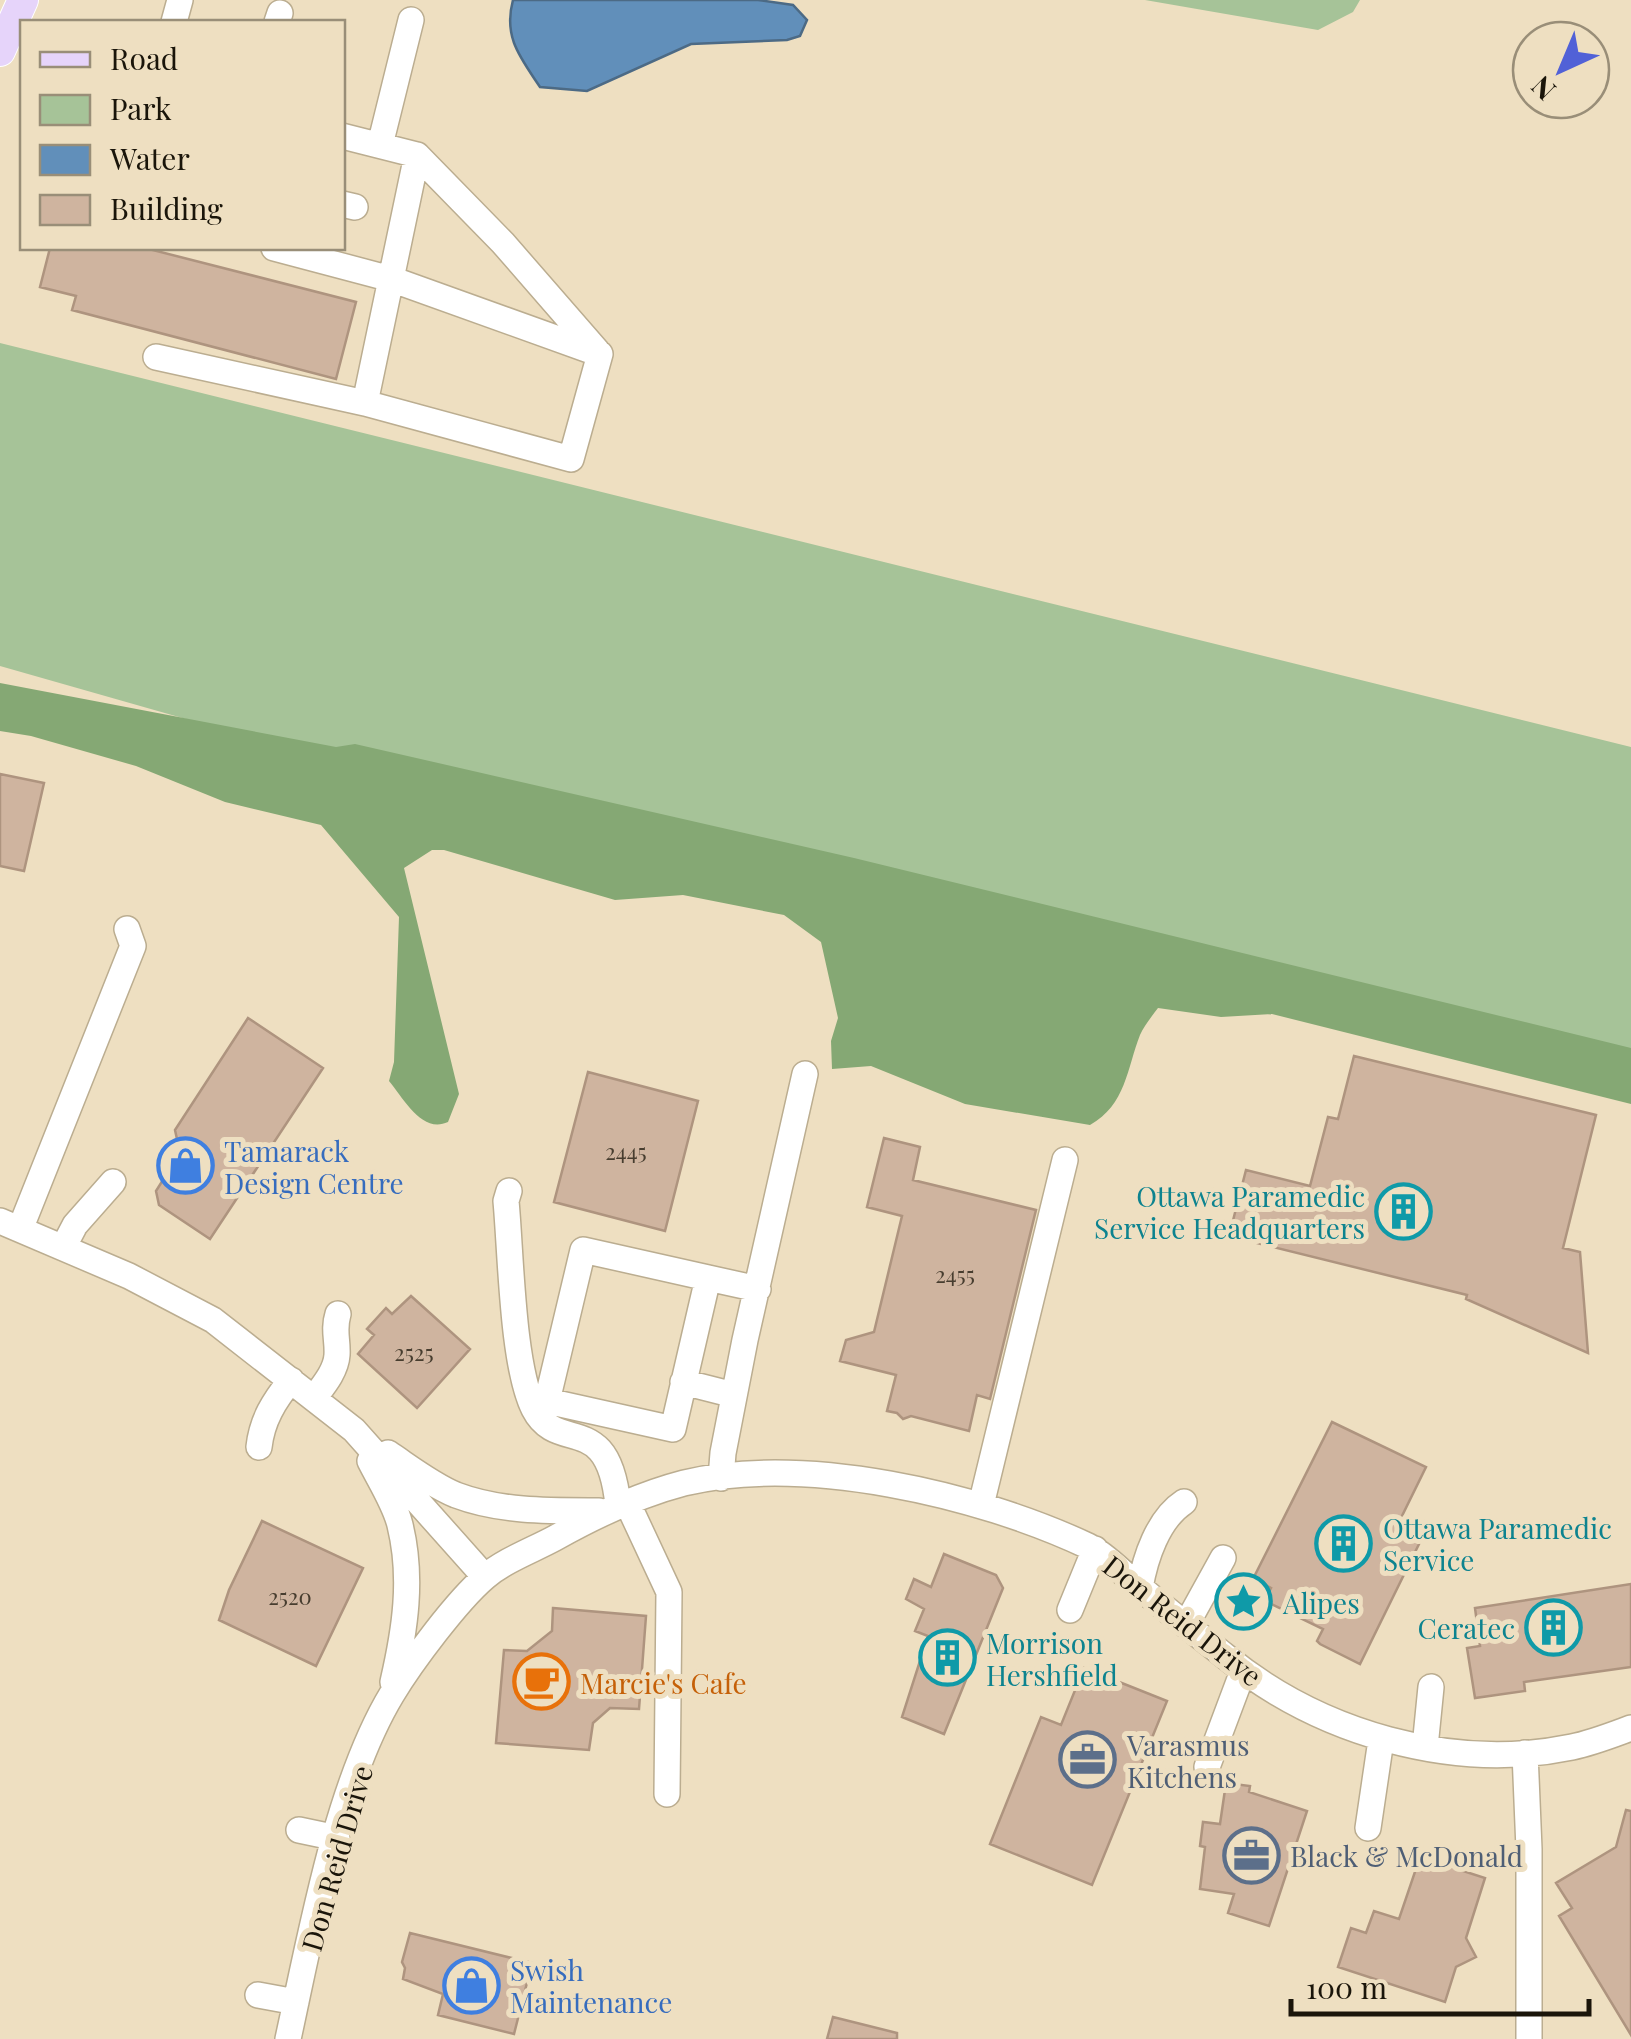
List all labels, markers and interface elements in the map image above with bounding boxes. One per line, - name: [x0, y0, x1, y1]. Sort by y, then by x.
- legend: [20, 20, 345, 250]
- north arrow: [1511, 20, 1611, 120]
- text: Road: [110, 38, 178, 78]
- text: N: [1522, 69, 1563, 109]
- text: Park: [110, 88, 172, 128]
- text: Water: [109, 138, 190, 178]
- text: Building: [110, 188, 223, 228]
- place label: Tamarack Design Centre: [224, 1132, 404, 1201]
- shop icon: Tamarack Design Centre: [155, 1136, 215, 1196]
- house number: 2445: [605, 1136, 647, 1166]
- place label: Ottawa Paramedic Service Headquarters: [1094, 1177, 1365, 1246]
- building icon: Ottawa Paramedic Service Headquarters: [1374, 1181, 1434, 1241]
- house number: 2455: [935, 1259, 975, 1289]
- house number: 2525: [394, 1337, 434, 1367]
- place label: Ottawa Paramedic Service: [1383, 1509, 1612, 1578]
- building icon: Ottawa Paramedic Service: [1314, 1513, 1374, 1573]
- street label: Don Reid Drive: [1096, 1546, 1270, 1694]
- place icon: Alipes: [1214, 1572, 1274, 1632]
- house number: 2520: [268, 1581, 312, 1611]
- place label: Alipes: [1282, 1584, 1360, 1621]
- building icon: Ceratec: [1524, 1597, 1584, 1657]
- place label: Ceratec: [1417, 1609, 1515, 1646]
- place label: Morrison Hershfield: [986, 1624, 1118, 1693]
- building icon: Morrison Hershfield: [917, 1628, 977, 1688]
- cafe icon: Marcie's Cafe: [511, 1652, 571, 1712]
- place label: Marcie's Cafe: [580, 1664, 747, 1701]
- place label: Varasmus Kitchens: [1126, 1726, 1249, 1795]
- office icon: Varasmus Kitchens: [1058, 1730, 1118, 1790]
- street label: Don Reid Drive: [292, 1761, 380, 1955]
- office icon: Black & McDonald: [1221, 1825, 1281, 1885]
- place label: Black & McDonald: [1290, 1837, 1523, 1874]
- place label: Swish Maintenance: [510, 1951, 672, 2020]
- scale bar: [1291, 1954, 1588, 2016]
- shop icon: Swish Maintenance: [441, 1955, 501, 2015]
- text: 100 m: [1306, 1967, 1388, 2007]

